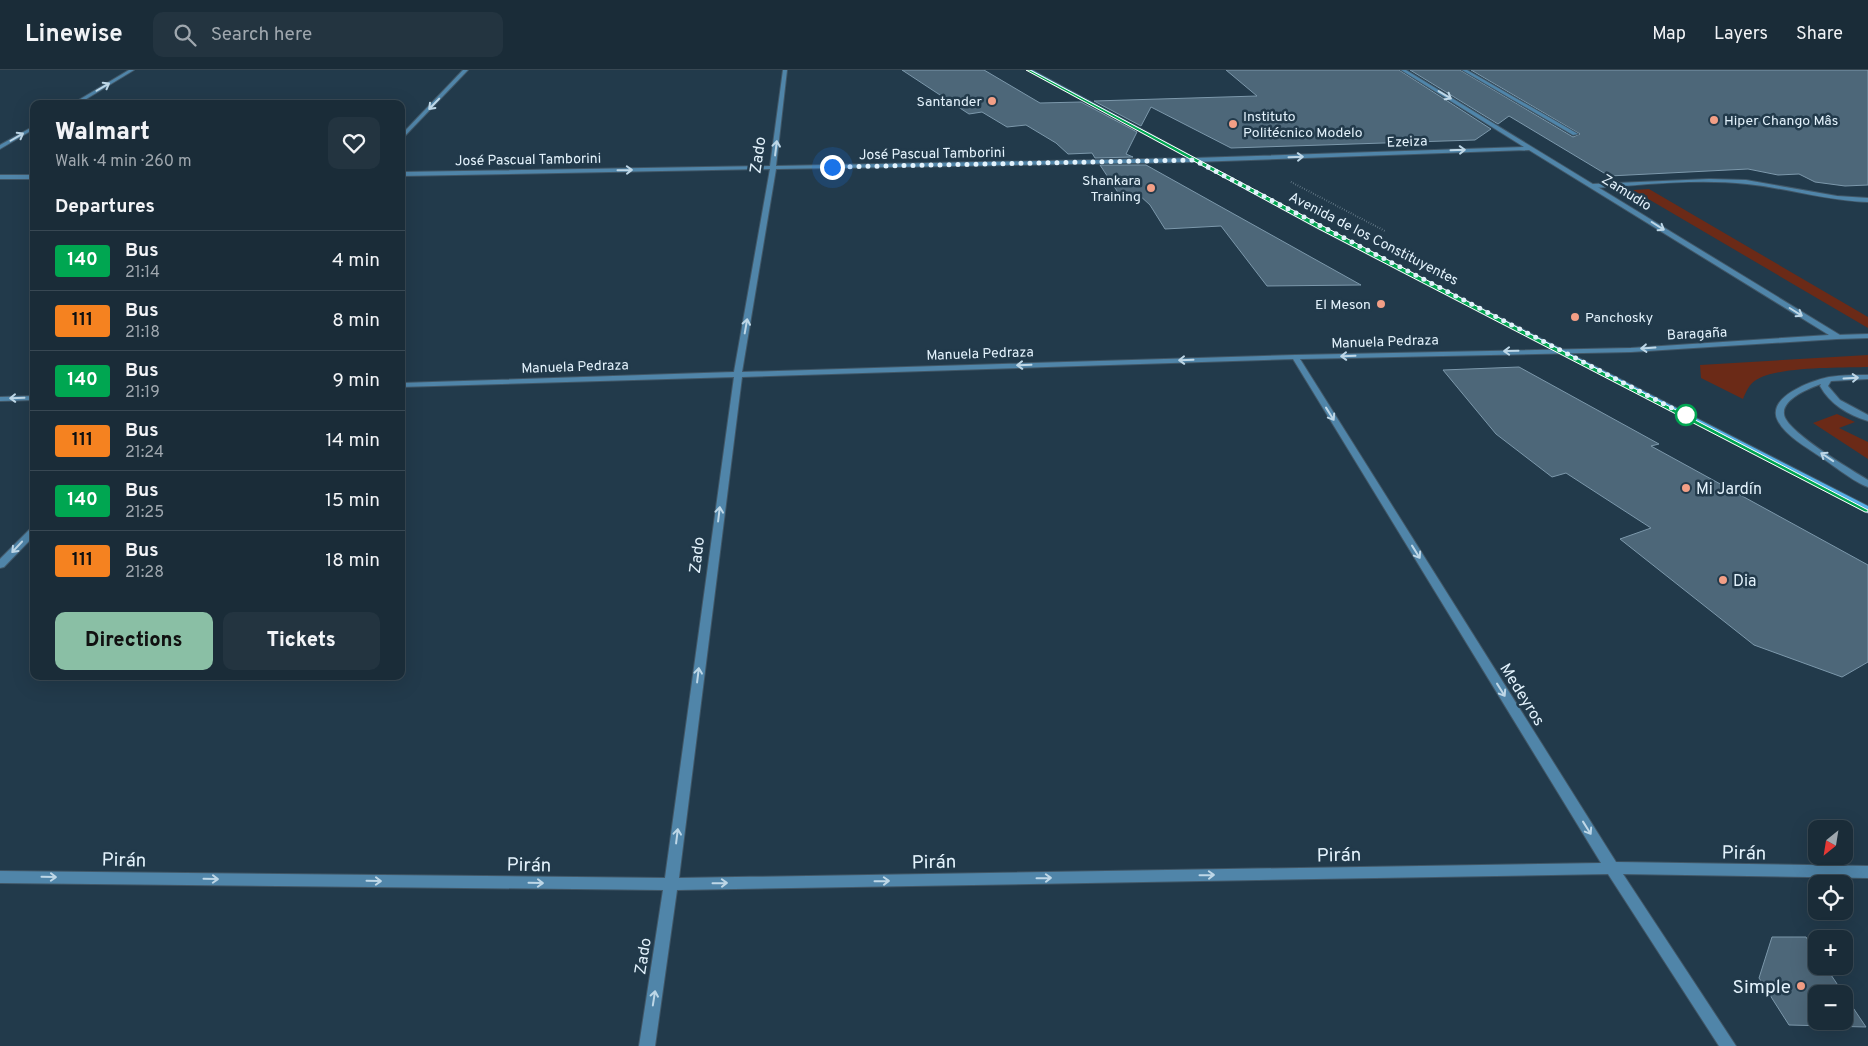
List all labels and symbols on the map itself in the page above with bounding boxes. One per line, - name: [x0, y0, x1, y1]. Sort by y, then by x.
- one-way arrow: [96, 81, 110, 91]
- one-way arrow: [1437, 91, 1451, 101]
- place label: Santander: [917, 94, 983, 111]
- marker: Santander: [986, 95, 998, 107]
- one-way arrow: [428, 98, 440, 110]
- place label: Instituto Politécnico Modelo: [1243, 109, 1363, 142]
- place label: Hiper Chango Mâs: [1724, 113, 1838, 130]
- marker: Hiper Chango Mâs: [1708, 114, 1720, 126]
- marker: Instituto Politécnico Modelo: [1227, 118, 1239, 130]
- one-way arrow: [9, 132, 24, 142]
- street label: Ezeiza: [1386, 133, 1428, 152]
- street label: Zado: [747, 136, 771, 175]
- one-way arrow: [771, 140, 781, 156]
- street label: José Pascual Tamborini: [859, 145, 1005, 164]
- one-way arrow: [1450, 146, 1466, 155]
- street label: José Pascual Tamborini: [455, 151, 601, 170]
- one-way arrow: [1288, 152, 1304, 161]
- your location: [820, 155, 845, 180]
- one-way arrow: [617, 166, 633, 175]
- street label: Zamudio: [1598, 171, 1654, 215]
- place label: Shankara Training: [1082, 173, 1141, 206]
- marker: Shankara Training: [1145, 182, 1157, 194]
- street label: Avenida de los Constituyentes: [1286, 189, 1461, 290]
- one-way arrow: [1650, 222, 1664, 232]
- place label: El Meson: [1315, 297, 1371, 314]
- marker: El Meson: [1375, 298, 1387, 310]
- one-way arrow: [1789, 306, 1803, 317]
- place label: Panchosky: [1585, 310, 1653, 327]
- marker: Panchosky: [1569, 311, 1581, 323]
- one-way arrow: [742, 318, 752, 334]
- street label: Baragaña: [1666, 324, 1728, 345]
- street label: Manuela Pedraza: [1331, 332, 1439, 353]
- one-way arrow: [1640, 343, 1656, 353]
- street label: Manuela Pedraza: [926, 344, 1034, 365]
- one-way arrow: [1503, 346, 1520, 356]
- one-way arrow: [1341, 351, 1357, 360]
- one-way arrow: [1178, 356, 1194, 365]
- street label: Manuela Pedraza: [521, 357, 629, 378]
- one-way arrow: [1016, 360, 1032, 370]
- one-way arrow: [1843, 374, 1859, 383]
- one-way arrow: [9, 394, 25, 403]
- unlabelled marker: [1675, 404, 1697, 426]
- one-way arrow: [1326, 406, 1336, 420]
- one-way arrow: [1821, 452, 1835, 462]
- place label: Mi Jardín: [1696, 480, 1762, 500]
- marker: Mi Jardín: [1680, 482, 1692, 494]
- one-way arrow: [715, 506, 725, 522]
- street label: Zado: [686, 536, 710, 575]
- one-way arrow: [11, 541, 23, 554]
- one-way arrow: [1411, 544, 1421, 558]
- place label: Dia: [1733, 572, 1756, 592]
- marker: Dia: [1717, 574, 1729, 586]
- street label: Medeyros: [1494, 660, 1548, 730]
- one-way arrow: [693, 667, 703, 683]
- one-way arrow: [1497, 682, 1507, 696]
- north arrow: [1808, 820, 1852, 865]
- one-way arrow: [1581, 821, 1592, 835]
- one-way arrow: [672, 828, 682, 844]
- street label: Pirán: [1721, 842, 1767, 866]
- street label: Pirán: [1316, 844, 1362, 868]
- street label: Pirán: [101, 849, 147, 873]
- street label: Pirán: [911, 851, 957, 875]
- street label: Pirán: [506, 854, 552, 878]
- one-way arrow: [1198, 870, 1215, 880]
- one-way arrow: [40, 872, 56, 882]
- one-way arrow: [1036, 873, 1052, 883]
- one-way arrow: [202, 874, 219, 884]
- one-way arrow: [365, 876, 381, 886]
- one-way arrow: [874, 876, 890, 886]
- one-way arrow: [528, 878, 544, 888]
- one-way arrow: [711, 879, 727, 888]
- street label: Zado: [631, 936, 657, 976]
- place label: Simple: [1733, 976, 1791, 1000]
- marker: Simple: [1795, 980, 1807, 992]
- one-way arrow: [649, 990, 659, 1006]

